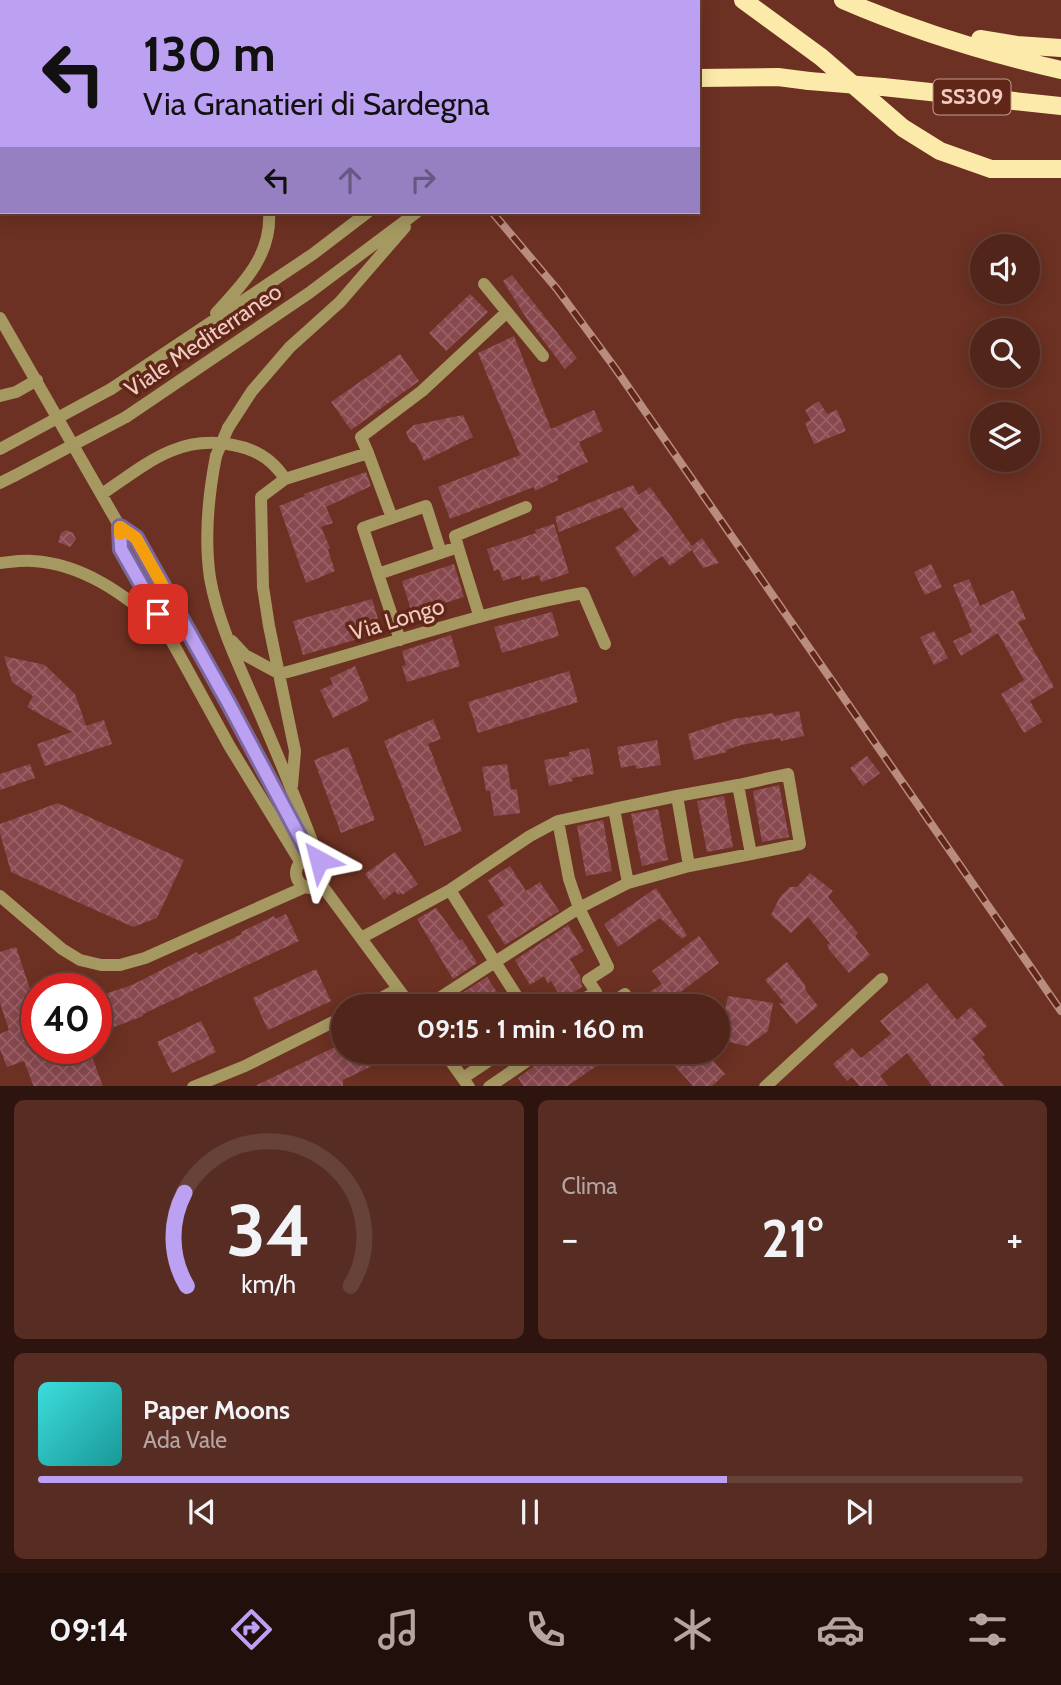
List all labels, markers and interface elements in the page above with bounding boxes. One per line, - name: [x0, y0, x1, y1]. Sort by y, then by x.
- text: 130 m: [143, 24, 276, 83]
- icon: left: [28, 28, 119, 119]
- road number: SS309: [934, 80, 1010, 114]
- text: Via Granatieri di Sardegna: [143, 84, 490, 123]
- icon: left: [258, 161, 296, 199]
- icon: ahead: [331, 161, 369, 199]
- icon: right: [404, 161, 442, 199]
- map controls: [970, 234, 1040, 472]
- button: sound: [970, 234, 1040, 304]
- street label: Viale Mediterraneo: [119, 277, 287, 403]
- button: search: [970, 318, 1040, 388]
- button: layers: [970, 402, 1040, 472]
- pin: [128, 584, 188, 644]
- street label: Via Longo: [347, 591, 447, 647]
- icon: arrive: [139, 595, 177, 633]
- position arrow: [282, 823, 356, 897]
- speed limit sign: 40: [21, 973, 112, 1064]
- text: 09:15 · 1 min · 160 m: [417, 1013, 644, 1045]
- text: Clima: [562, 1172, 617, 1200]
- text: 34: [227, 1186, 311, 1274]
- text: 21°: [761, 1207, 823, 1270]
- text: −: [562, 1215, 578, 1262]
- text: +: [1006, 1215, 1023, 1262]
- text: km/h: [241, 1268, 296, 1298]
- text: Paper Moons: [143, 1394, 290, 1426]
- text: Ada Vale: [143, 1426, 227, 1454]
- icon: previous: [183, 1493, 221, 1531]
- icon: pause: [511, 1493, 549, 1531]
- icon: next: [840, 1493, 878, 1531]
- icon: directions: [227, 1605, 276, 1654]
- icon: music: [374, 1605, 423, 1654]
- icon: phone: [521, 1605, 570, 1654]
- icon: climate: [668, 1605, 717, 1654]
- icon: car: [816, 1605, 865, 1654]
- icon: filters: [963, 1605, 1012, 1654]
- text: 09:14: [49, 1610, 128, 1649]

